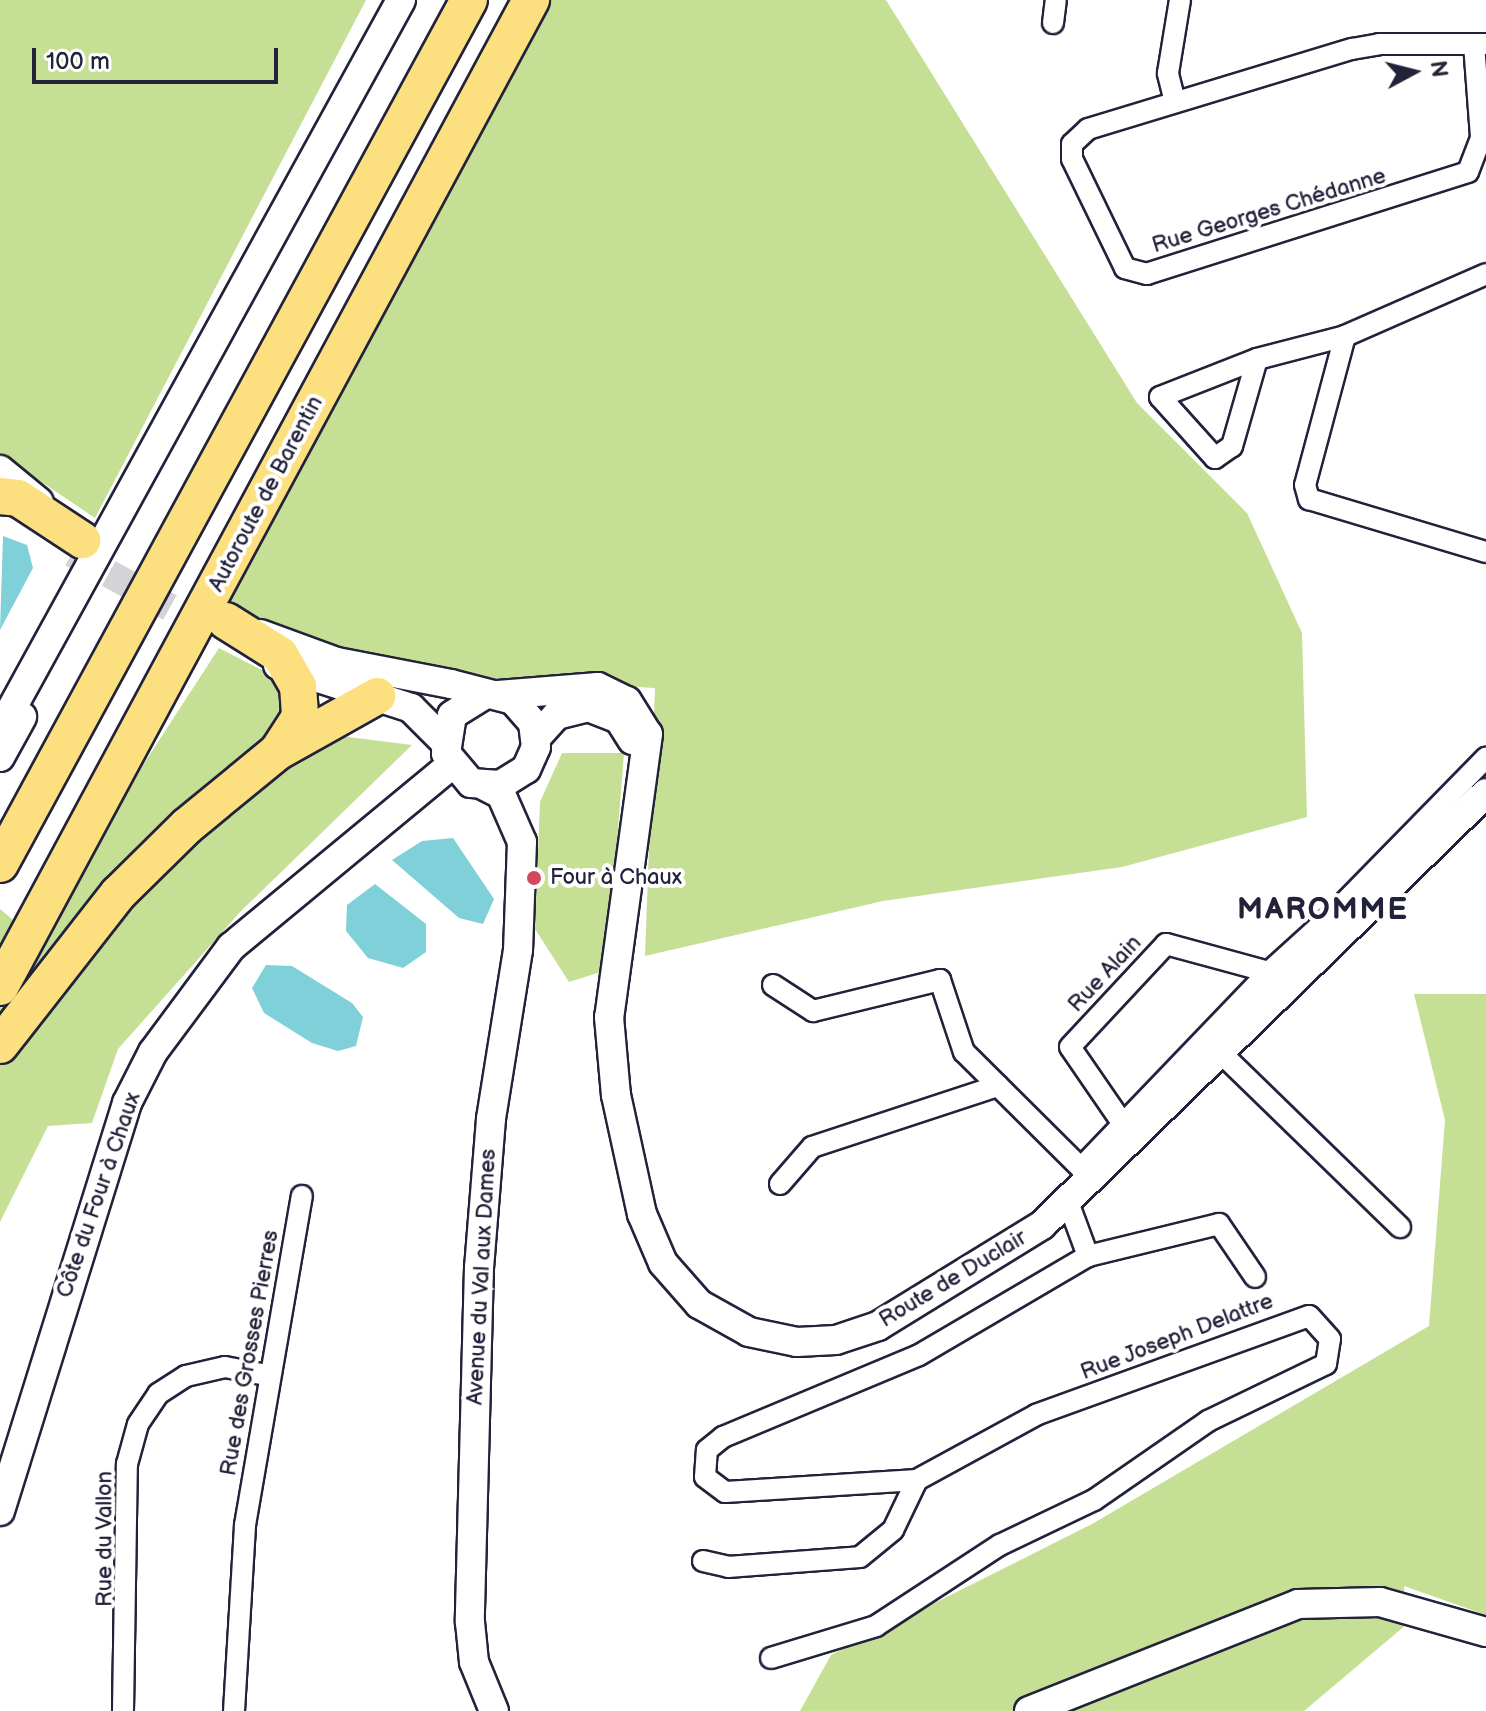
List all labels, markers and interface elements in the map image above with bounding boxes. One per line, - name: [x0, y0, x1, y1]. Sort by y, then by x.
- scale bar: [36, 32, 282, 82]
- north arrow: [1374, 32, 1454, 112]
- text: 100 m: [46, 47, 110, 76]
- text: N: [1424, 59, 1453, 79]
- street label: Rue Georges Chédanne: [1149, 163, 1389, 259]
- street label: Autoroute de Barentin: [203, 392, 329, 596]
- place label: Four à Chaux: [550, 865, 682, 891]
- marker: Four à Chaux: [525, 869, 543, 887]
- district label: MAROMME: [1237, 892, 1409, 928]
- street label: Rue Alain: [1063, 930, 1147, 1018]
- street label: Côte du Four à Chaux: [51, 1089, 147, 1301]
- street label: Avenue du Val aux Dames: [462, 1148, 502, 1406]
- street label: Route de Duclair: [875, 1225, 1031, 1333]
- street label: Rue des Grosses Pierres: [215, 1228, 285, 1478]
- street label: Rue Joseph Delattre: [1076, 1288, 1278, 1386]
- street label: Rue du Vallon: [92, 1471, 118, 1607]

